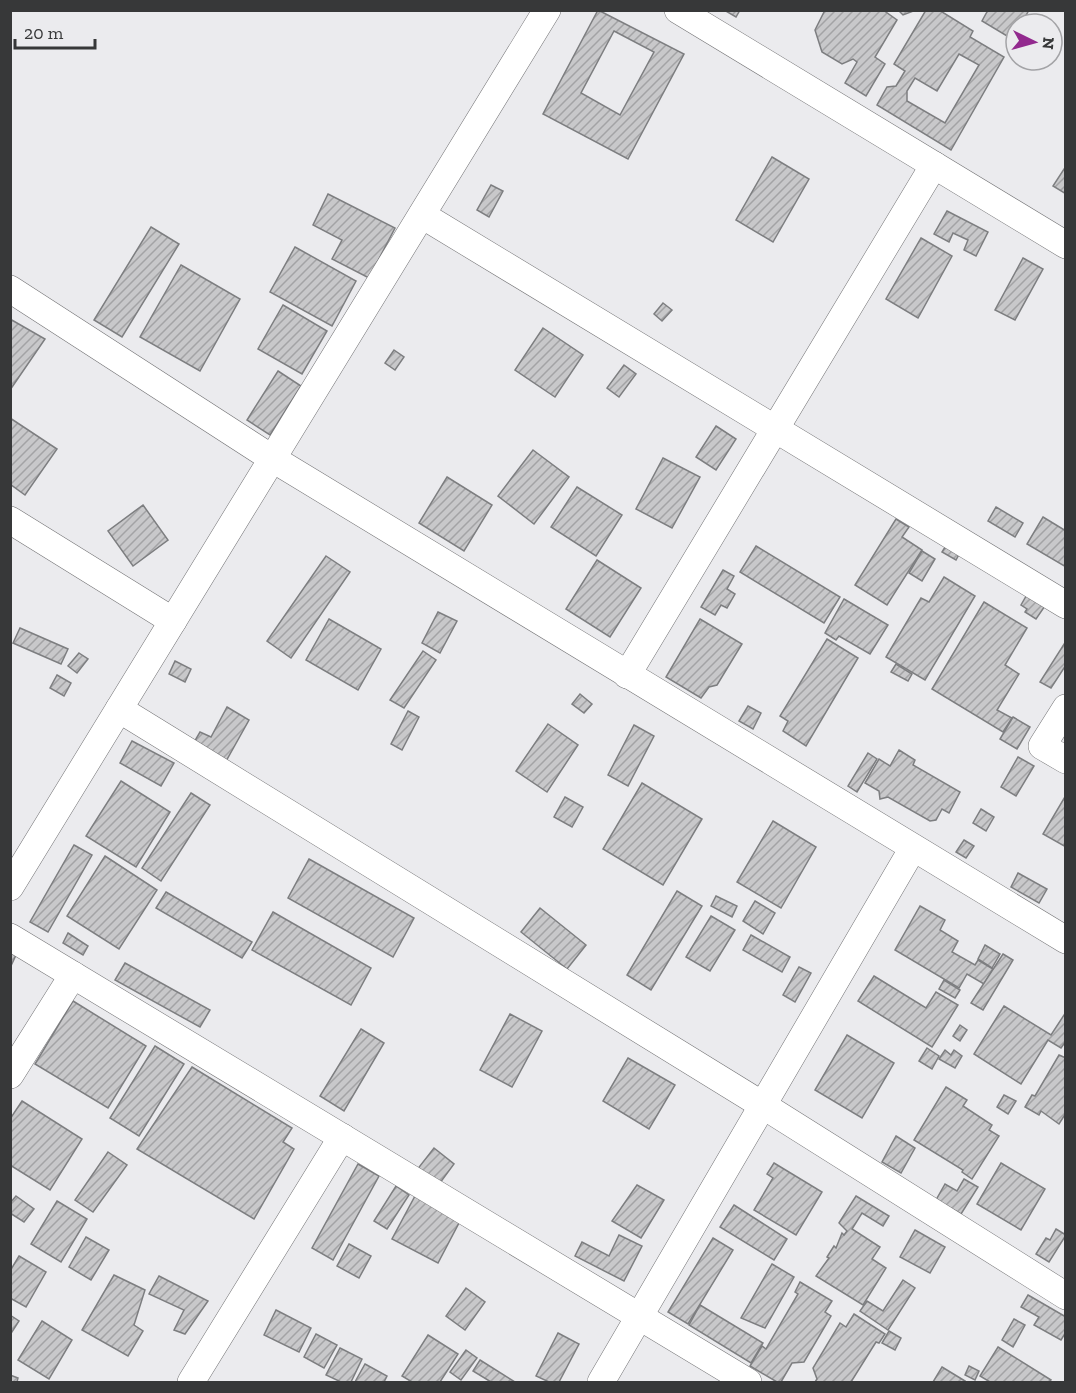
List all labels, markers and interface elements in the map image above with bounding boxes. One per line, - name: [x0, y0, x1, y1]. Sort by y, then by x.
- scale bar: [15, 12, 94, 50]
- north arrow: [1004, 12, 1064, 72]
- text: 20 m: [24, 22, 64, 44]
- text: N: [1038, 36, 1058, 50]

